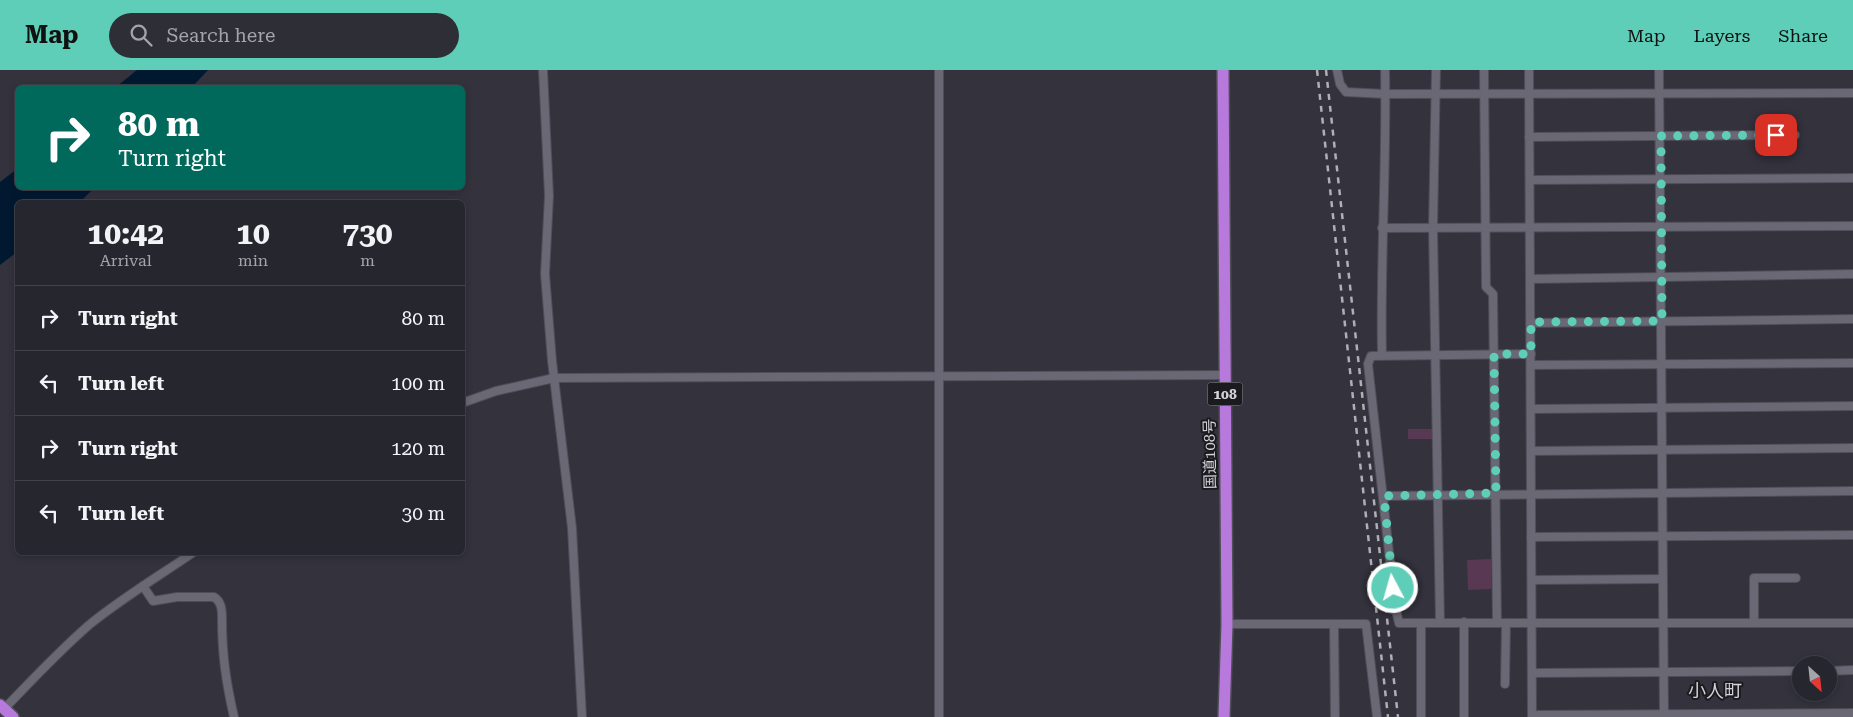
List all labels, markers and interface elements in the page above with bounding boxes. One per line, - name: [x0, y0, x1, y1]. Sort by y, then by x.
- search box: [109, 13, 459, 58]
- text: Map: [25, 21, 79, 49]
- icon: search: [127, 21, 155, 49]
- text: Search here: [167, 24, 275, 47]
- text: Map: [1627, 25, 1666, 46]
- text: Layers: [1694, 25, 1750, 46]
- text: Share: [1778, 25, 1828, 46]
- text: 80 m: [118, 104, 200, 145]
- icon: right: [35, 105, 100, 170]
- pin: [1755, 114, 1797, 156]
- icon: arrive: [1762, 121, 1790, 149]
- text: Turn right: [118, 146, 226, 171]
- text: 10:42: [87, 216, 164, 251]
- text: 10: [236, 216, 270, 251]
- text: 730: [342, 216, 393, 251]
- text: Arrival: [100, 251, 152, 270]
- text: min: [238, 251, 268, 270]
- text: m: [360, 251, 375, 270]
- icon: right: [35, 304, 63, 332]
- text: Turn right: [78, 307, 178, 330]
- text: 80 m: [402, 307, 445, 330]
- icon: left: [35, 369, 63, 397]
- text: Turn left: [78, 372, 164, 395]
- text: 100 m: [391, 372, 445, 395]
- road number: 108: [1208, 382, 1242, 406]
- street label: 国道108号: [1200, 419, 1220, 489]
- icon: right: [35, 434, 63, 462]
- text: Turn right: [78, 437, 178, 460]
- text: 120 m: [391, 437, 445, 460]
- icon: left: [35, 499, 63, 527]
- text: Turn left: [78, 502, 164, 525]
- text: 30 m: [402, 502, 445, 525]
- position arrow: [1366, 561, 1418, 613]
- north arrow: [1792, 656, 1838, 701]
- map controls: [1792, 656, 1837, 701]
- district label: 小人町: [1688, 680, 1742, 701]

